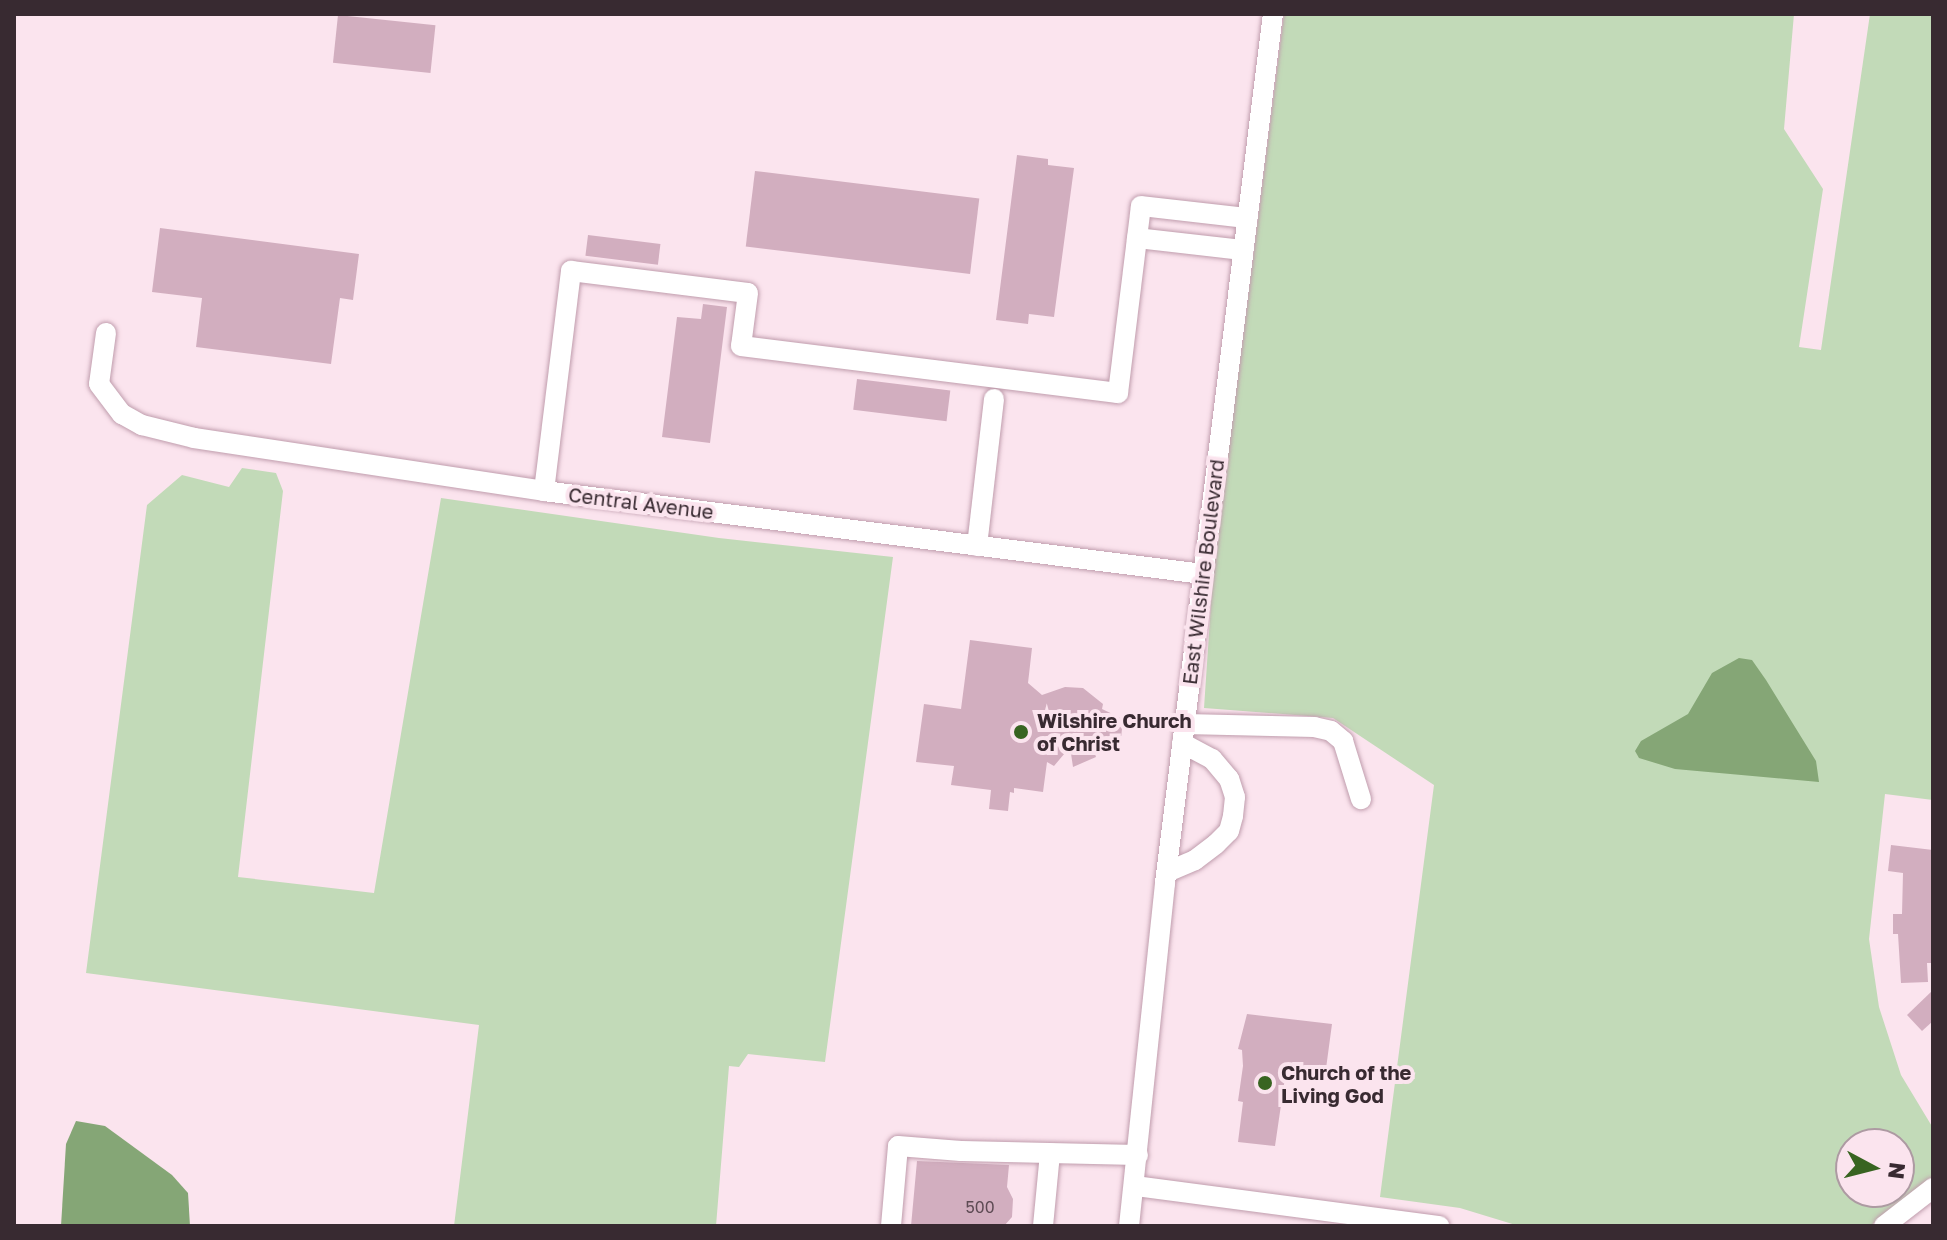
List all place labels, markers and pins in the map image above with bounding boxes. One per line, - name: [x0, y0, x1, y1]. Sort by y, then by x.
- place label: Wilshire Church of Christ: [1037, 708, 1192, 755]
- marker: Wilshire Church of Christ: [1012, 723, 1030, 741]
- place label: Church of the Living God: [1281, 1060, 1411, 1107]
- marker: Church of the Living God: [1256, 1074, 1274, 1092]

